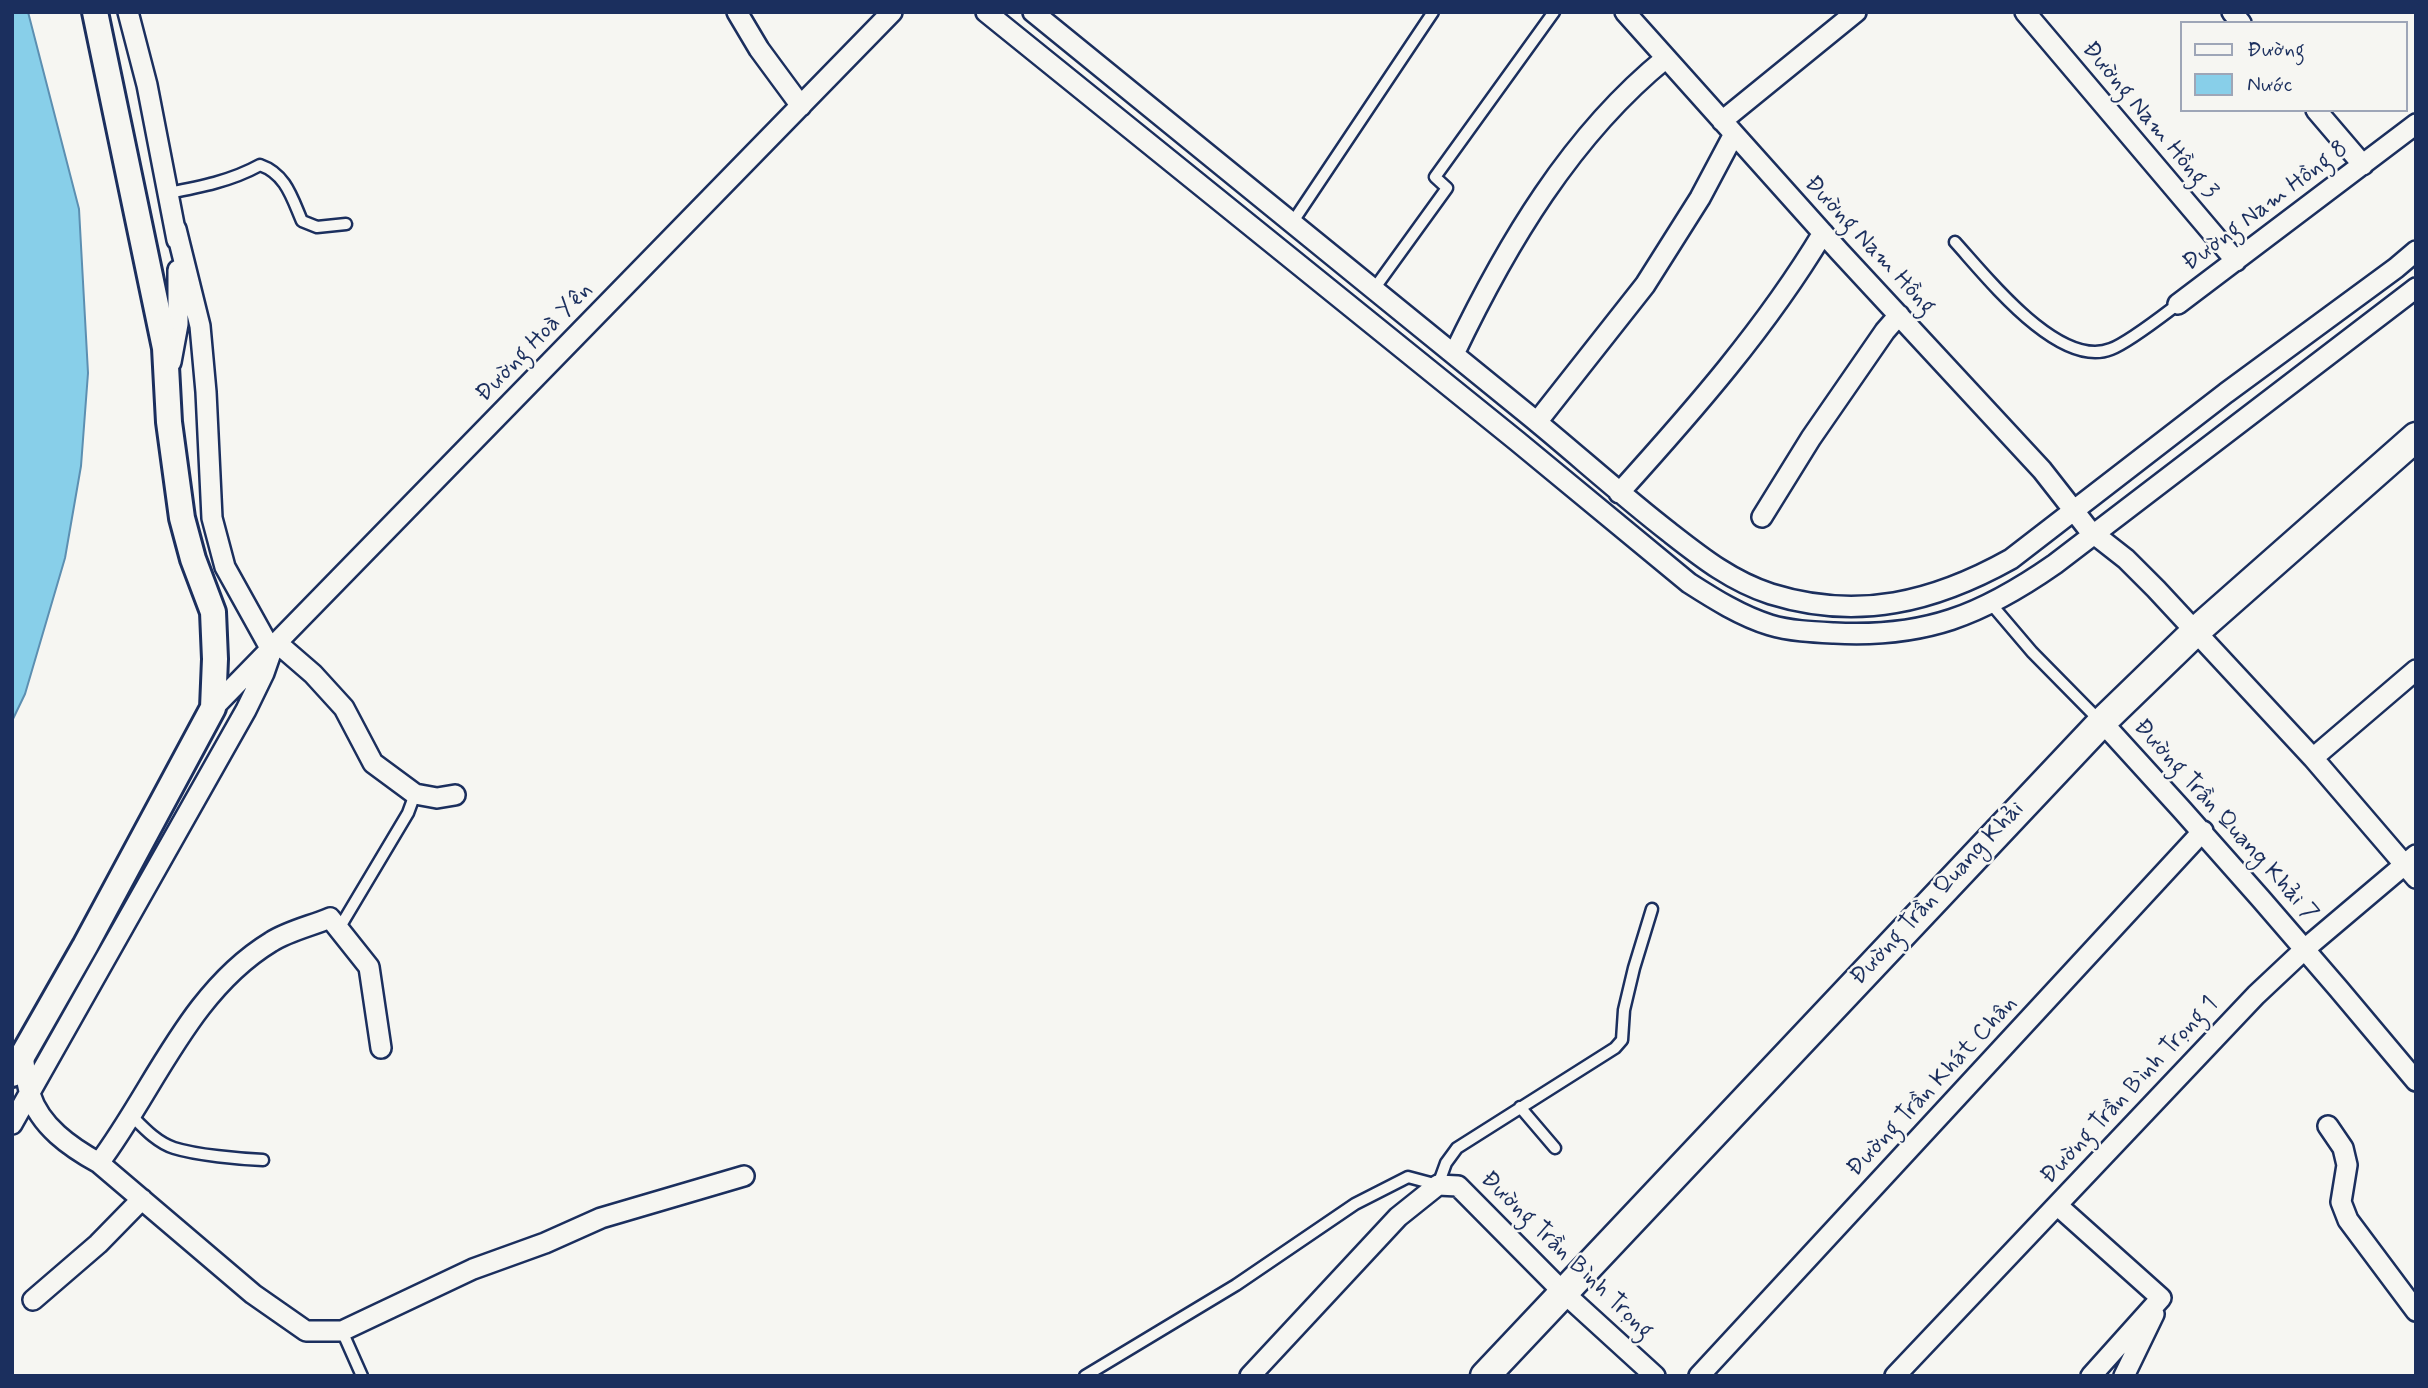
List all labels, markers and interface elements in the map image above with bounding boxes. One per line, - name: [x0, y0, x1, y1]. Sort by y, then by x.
- legend: [2180, 21, 2407, 112]
- street label: Đường Nam Hồng 3: [2075, 36, 2223, 206]
- text: Đường: [2247, 36, 2305, 64]
- text: Nước: [2247, 71, 2292, 99]
- street label: Đường Nam Hồng 8: [2178, 135, 2354, 279]
- street label: Đường Nam Hồng: [1797, 171, 1941, 321]
- street label: Đường Hoà Yên: [470, 277, 600, 409]
- street label: Đường Trần Quang Khải 7: [2126, 714, 2324, 928]
- street label: Đường Trần Quang Khải: [1845, 796, 2031, 992]
- street label: Đường Trần Khát Chân: [1842, 990, 2024, 1184]
- street label: Đường Trần Bình Trọng 1: [2035, 991, 2225, 1191]
- street label: Đường Trần Bình Trọng: [1473, 1166, 1659, 1346]

